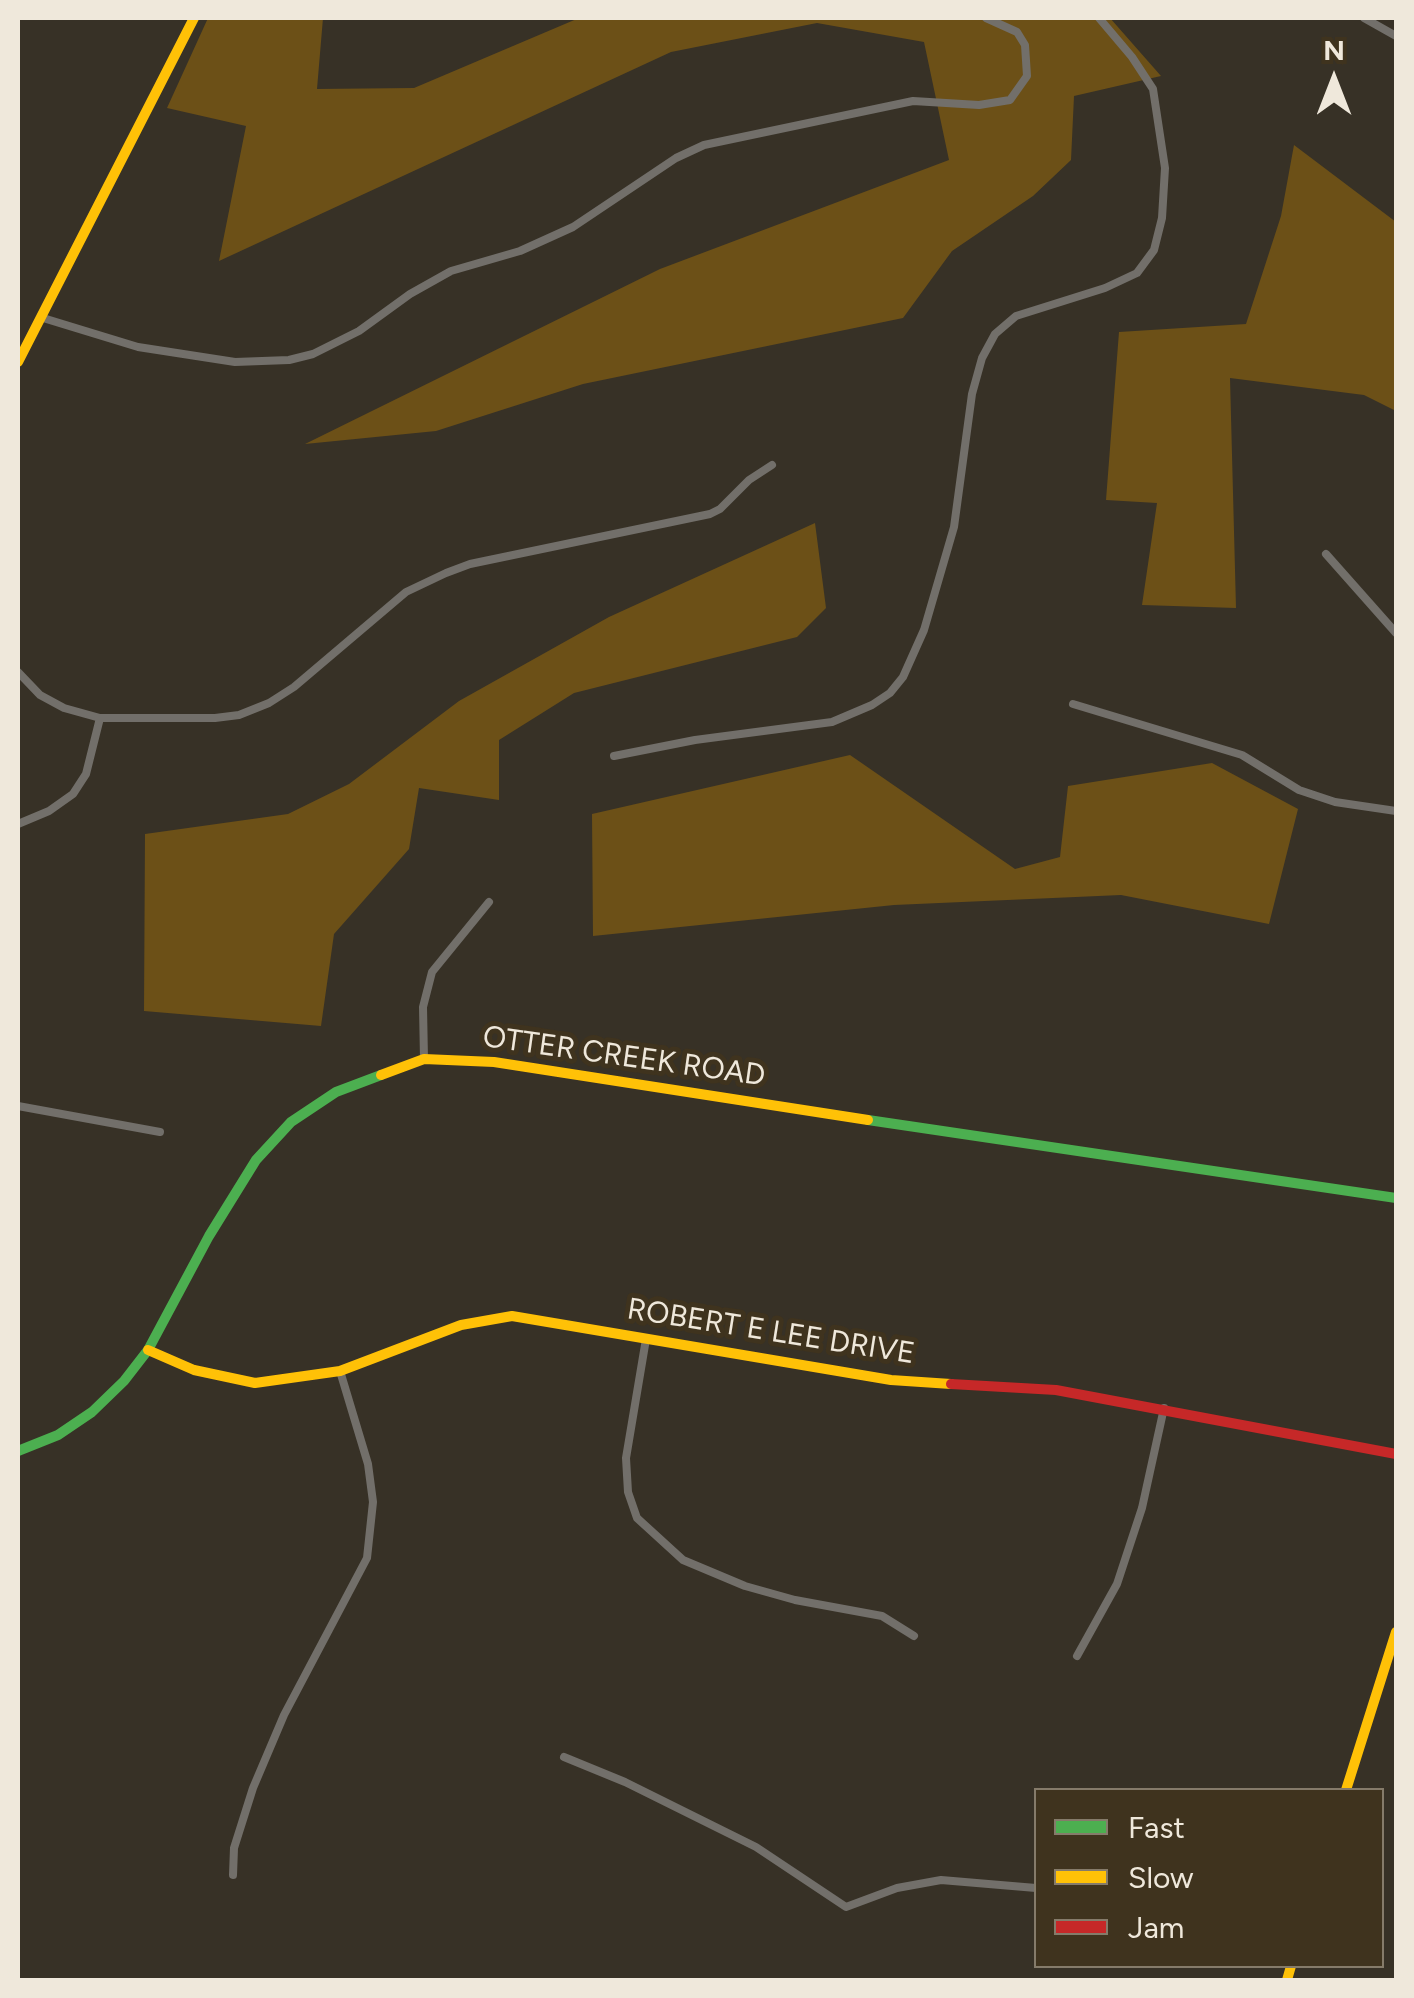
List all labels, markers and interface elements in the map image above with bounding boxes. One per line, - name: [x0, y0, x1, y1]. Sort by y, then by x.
- north arrow: [1284, 30, 1384, 130]
- text: N: [1323, 33, 1345, 67]
- street label: OTTER CREEK ROAD: [481, 1019, 767, 1095]
- street label: ROBERT E LEE DRIVE: [625, 1291, 917, 1373]
- legend: [1034, 1788, 1384, 1968]
- text: Fast: [1128, 1809, 1185, 1846]
- text: Slow: [1128, 1859, 1194, 1896]
- text: Jam: [1128, 1909, 1184, 1946]

